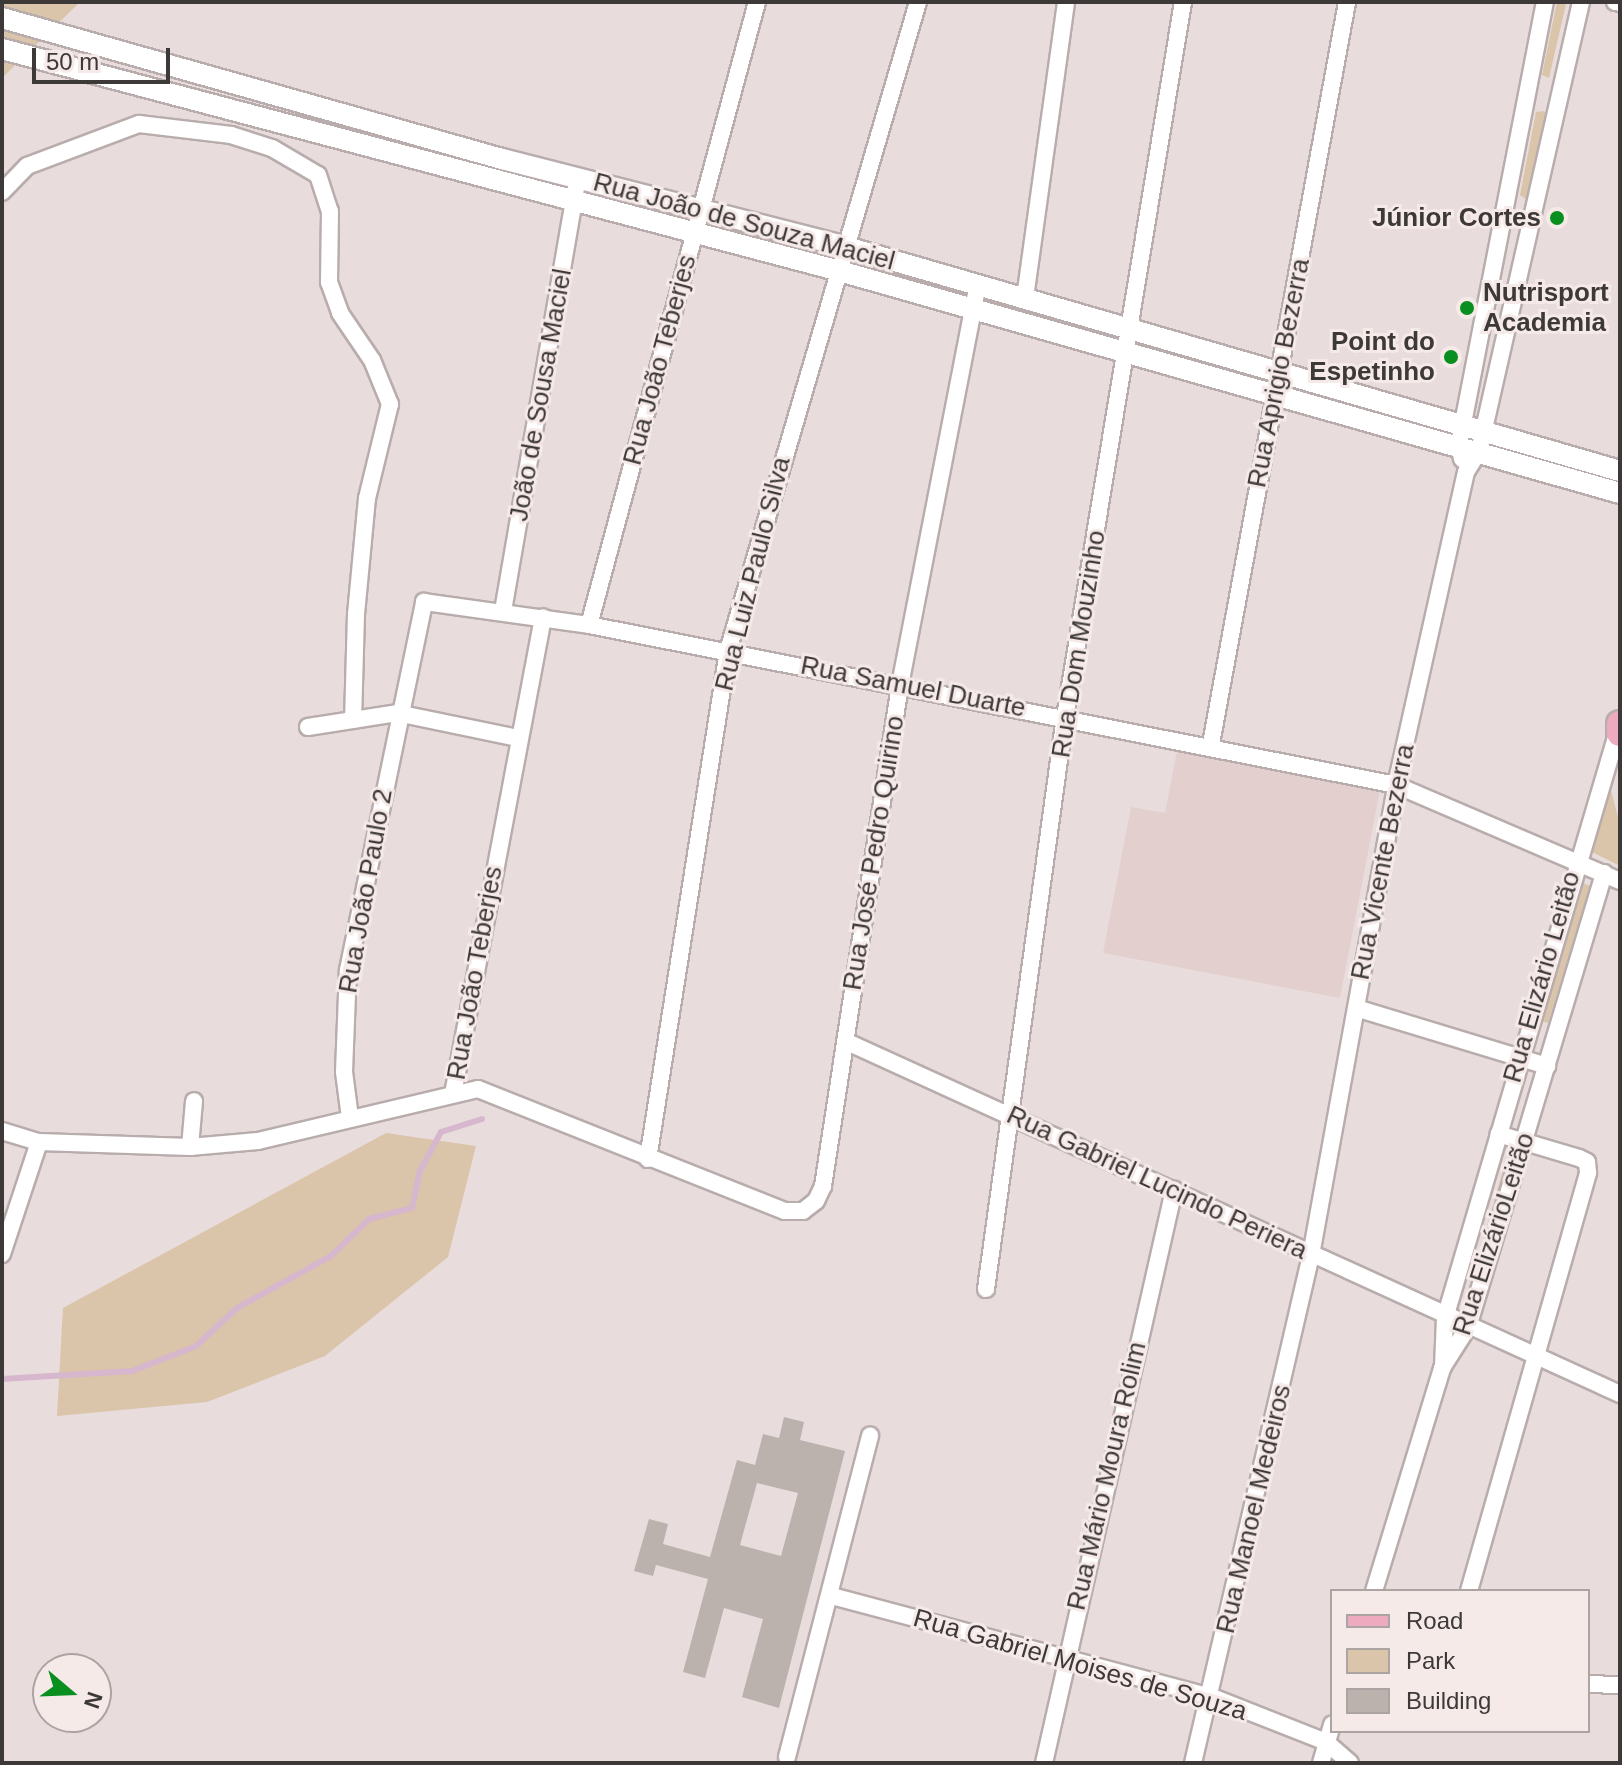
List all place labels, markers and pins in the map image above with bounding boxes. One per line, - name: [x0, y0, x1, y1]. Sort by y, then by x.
- place label: Júnior Cortes: [1372, 202, 1541, 234]
- marker: Júnior Cortes: [1548, 209, 1566, 227]
- place label: Nutrisport Academia: [1483, 277, 1609, 338]
- marker: Nutrisport Academia: [1458, 299, 1476, 317]
- place label: Point do Espetinho: [1309, 326, 1435, 388]
- marker: Point do Espetinho: [1442, 348, 1460, 366]

